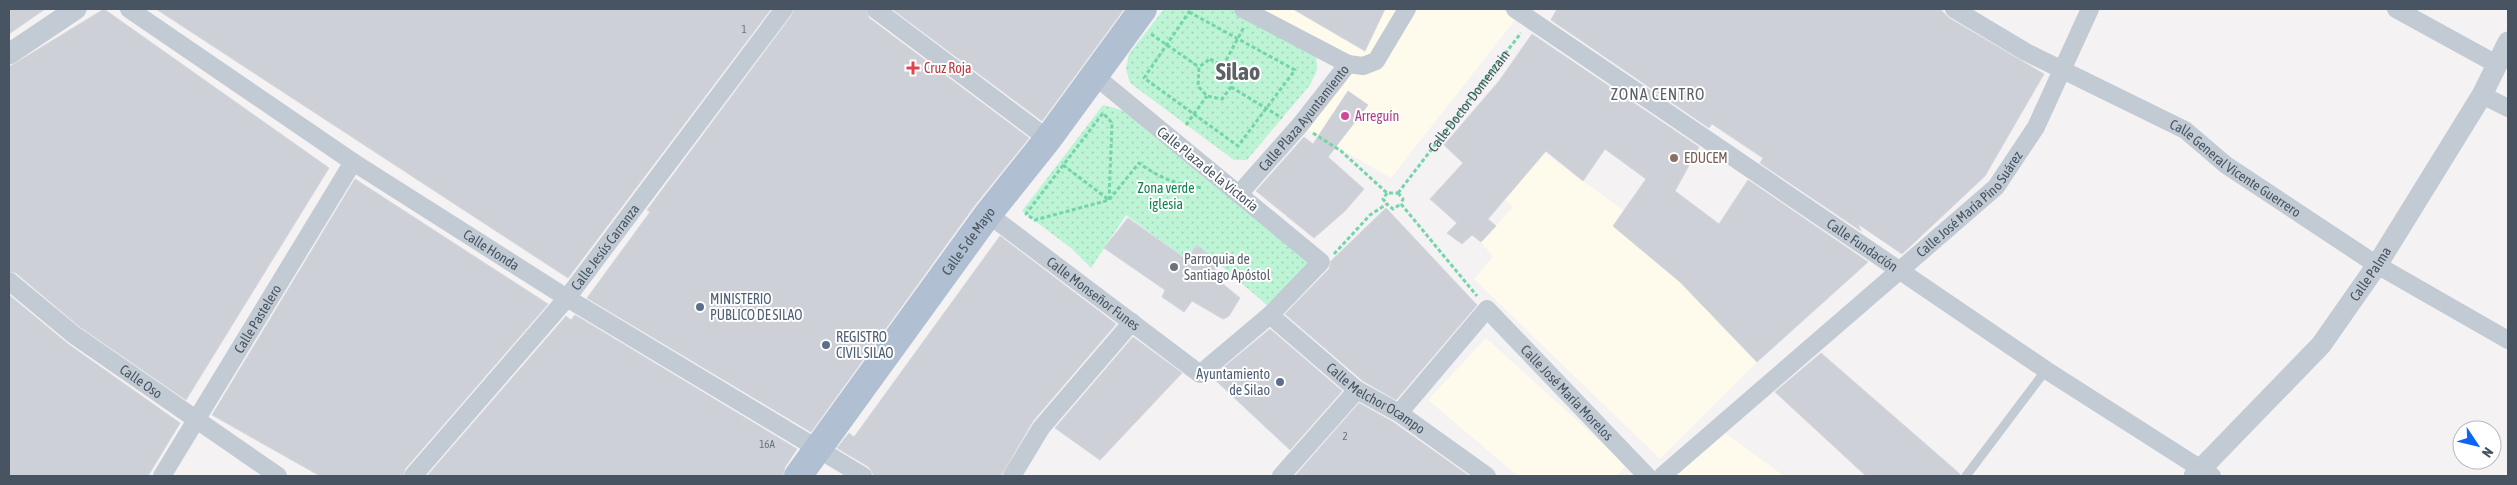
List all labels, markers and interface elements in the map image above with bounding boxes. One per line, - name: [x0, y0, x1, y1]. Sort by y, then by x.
- house number: 1: [741, 23, 747, 35]
- street label: Calle Doctor Domenzain: [1425, 47, 1513, 155]
- district label: Silao: [1216, 58, 1260, 85]
- place label: Cruz Roja: [924, 60, 971, 76]
- marker: Cruz Roja: [906, 61, 920, 75]
- street label: Calle Plaza Ayuntamiento: [1255, 62, 1352, 174]
- district label: ZONA CENTRO: [1611, 85, 1705, 103]
- place label: Arreguín: [1355, 108, 1399, 124]
- marker: Arreguín: [1339, 110, 1351, 122]
- street label: Calle General Vicente Guerrero: [2167, 116, 2304, 220]
- street label: Calle Plaza de la Victoria: [1154, 123, 1262, 215]
- street label: Calle José María Pino Suárez: [1913, 148, 2026, 260]
- place label: EDUCEM: [1684, 150, 1728, 166]
- marker: EDUCEM: [1668, 152, 1680, 164]
- park label: Zona verde iglesia: [1137, 180, 1195, 212]
- street label: Calle Jesús Carranza: [568, 201, 643, 293]
- street label: Calle 5 de Mayo: [938, 204, 998, 278]
- street label: Calle Fundación: [1824, 215, 1901, 275]
- street label: Calle Honda: [460, 226, 522, 273]
- street label: Calle Palma: [2346, 244, 2394, 304]
- place label: Parroquia de Santiago Apóstol: [1184, 251, 1271, 283]
- street label: Calle Monseñor Funes: [1044, 253, 1143, 334]
- marker: Parroquia de Santiago Apóstol: [1168, 261, 1180, 273]
- street label: Calle Pastelero: [231, 282, 285, 356]
- place label: MINISTERIO PUBLICO DE SILAO: [710, 291, 802, 323]
- marker: MINISTERIO PUBLICO DE SILAO: [694, 301, 706, 313]
- place label: REGISTRO CIVIL SILAO: [836, 329, 894, 361]
- marker: REGISTRO CIVIL SILAO: [820, 339, 832, 351]
- street label: Calle José María Morelos: [1518, 342, 1616, 444]
- street label: Calle Melchor Ocampo: [1323, 359, 1428, 437]
- street label: Calle Oso: [117, 361, 165, 402]
- place label: Ayuntamiento de Silao: [1196, 366, 1270, 398]
- marker: Ayuntamiento de Silao: [1274, 376, 1286, 388]
- north arrow: [2452, 420, 2502, 470]
- house number: 2: [1342, 430, 1348, 442]
- house number: 16A: [759, 438, 775, 450]
- text: N: [2479, 444, 2497, 460]

